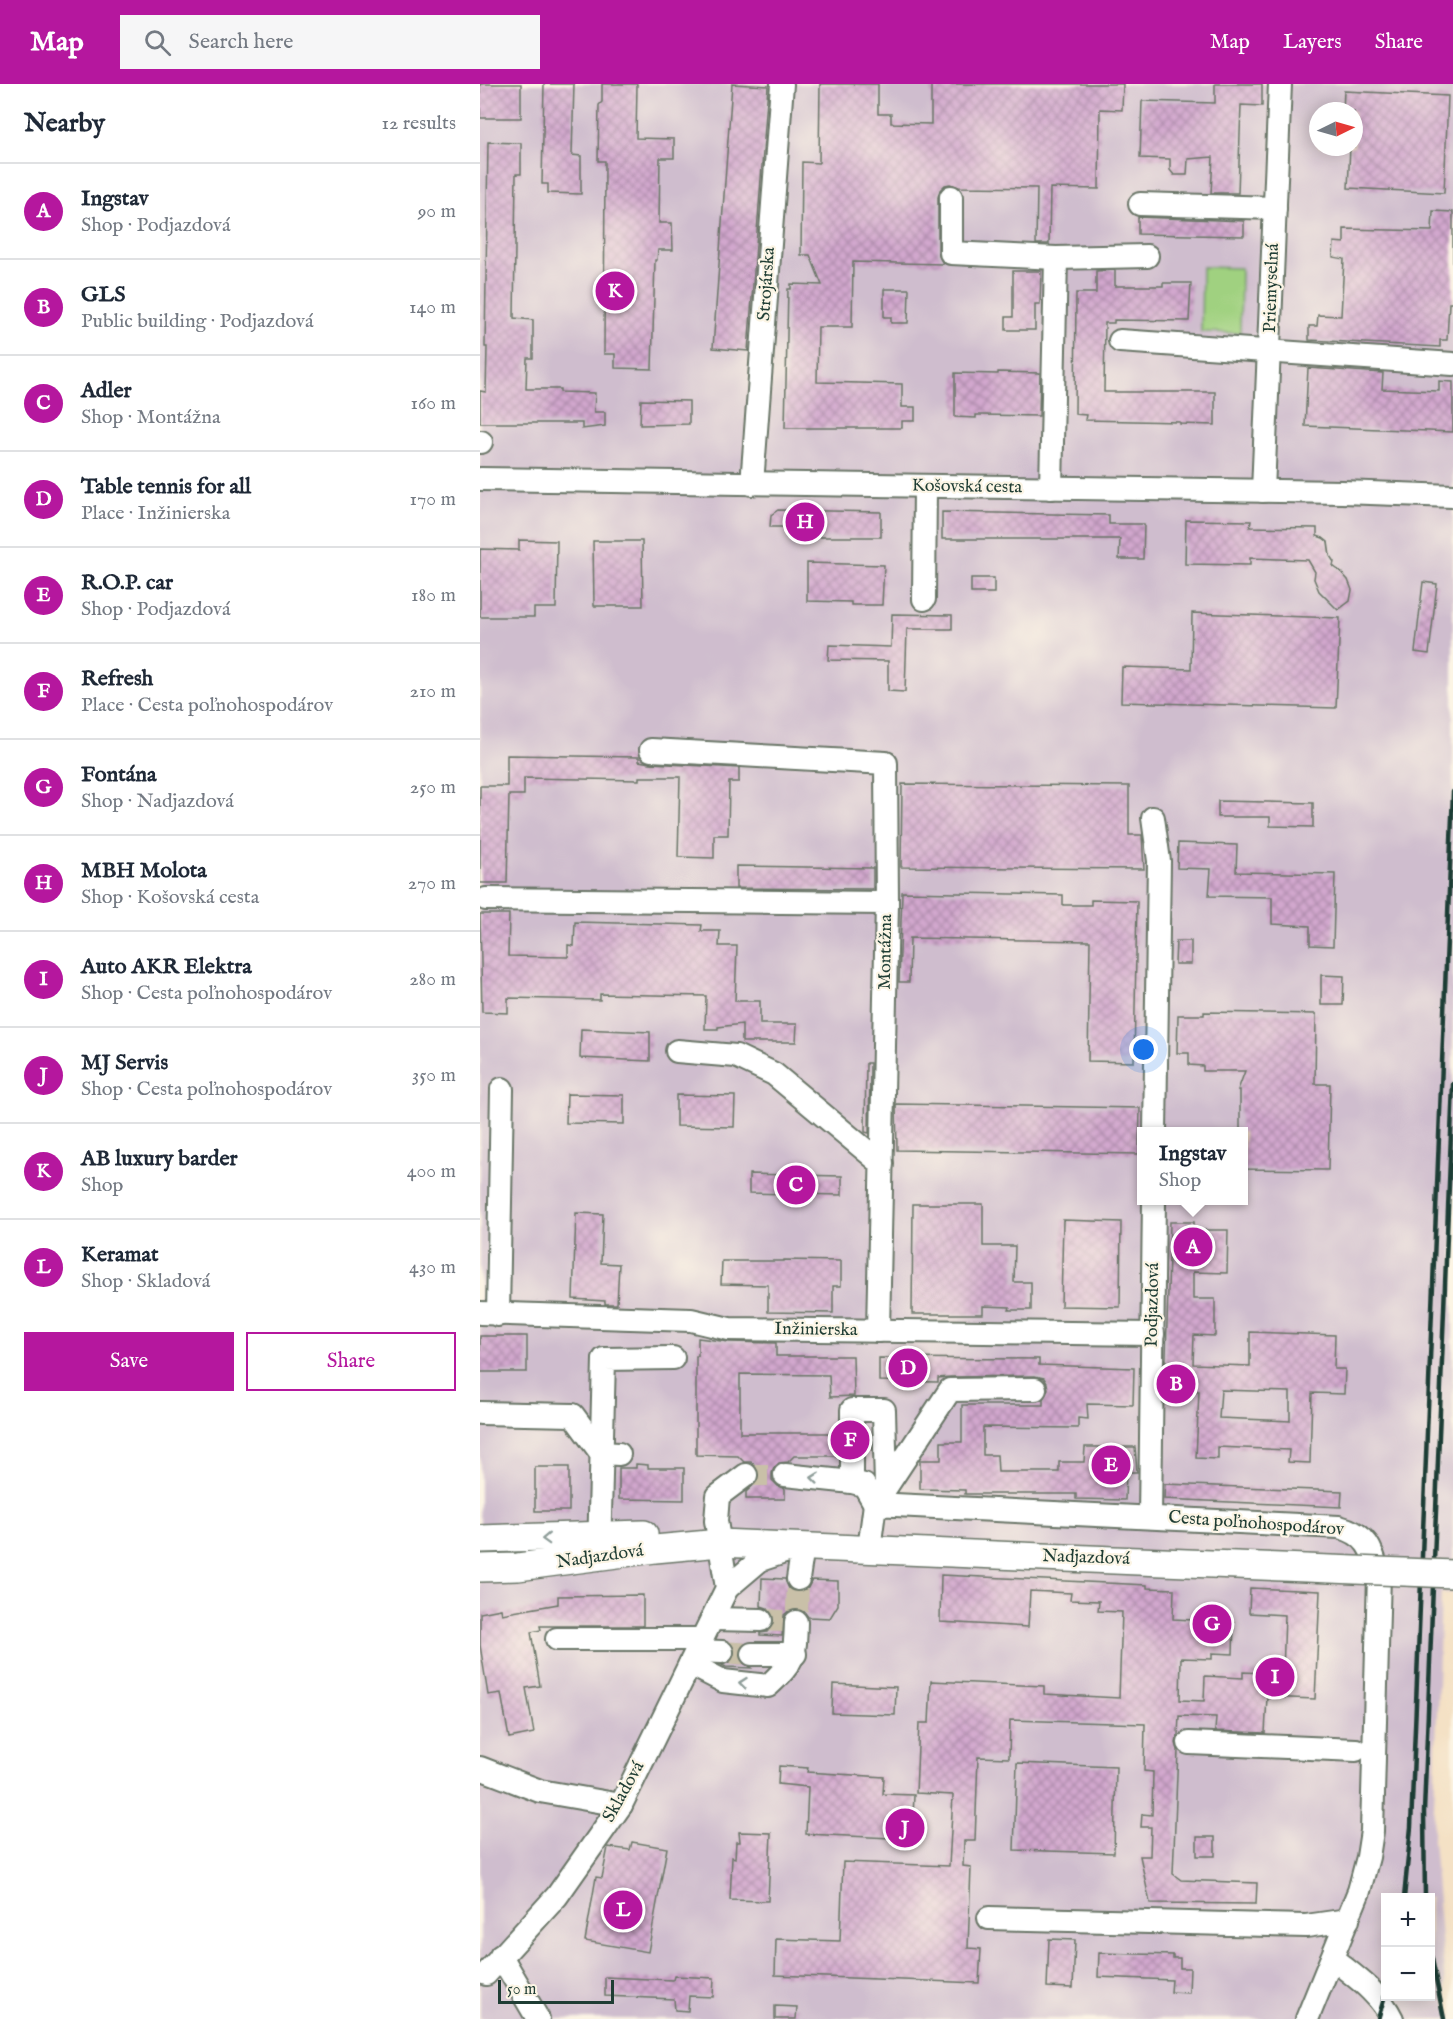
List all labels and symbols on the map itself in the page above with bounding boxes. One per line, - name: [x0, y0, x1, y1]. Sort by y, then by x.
- north arrow: [1309, 102, 1363, 156]
- street label: Priemyselná: [1259, 243, 1285, 333]
- street label: Strojárska: [753, 246, 781, 322]
- pin: K: [596, 268, 634, 314]
- street label: Košovská cesta: [912, 475, 1023, 499]
- pin: H: [786, 500, 824, 544]
- street label: Montážna: [874, 914, 898, 990]
- your location: [1129, 1035, 1158, 1064]
- pin: C: [776, 1162, 816, 1208]
- pin: A: [1174, 1224, 1212, 1270]
- street label: Podjazdová: [1141, 1262, 1165, 1347]
- street label: Inžinierska: [774, 1318, 858, 1342]
- pin: D: [888, 1346, 928, 1390]
- pin: B: [1156, 1362, 1196, 1406]
- pin: F: [830, 1418, 869, 1462]
- pin: E: [1092, 1442, 1130, 1488]
- one-way arrow: [810, 1472, 819, 1485]
- street label: Cesta poľnohospodárov: [1167, 1506, 1346, 1542]
- one-way arrow: [542, 1532, 551, 1545]
- street label: Nadjazdová: [555, 1539, 645, 1574]
- street label: Nadjazdová: [1042, 1545, 1130, 1571]
- pin: G: [1192, 1602, 1232, 1646]
- pin: I: [1256, 1654, 1294, 1700]
- one-way arrow: [738, 1677, 747, 1690]
- street label: Skladová: [598, 1757, 650, 1827]
- pin: J: [886, 1806, 924, 1850]
- pin: L: [604, 1888, 642, 1932]
- scale bar: [498, 1977, 614, 2004]

